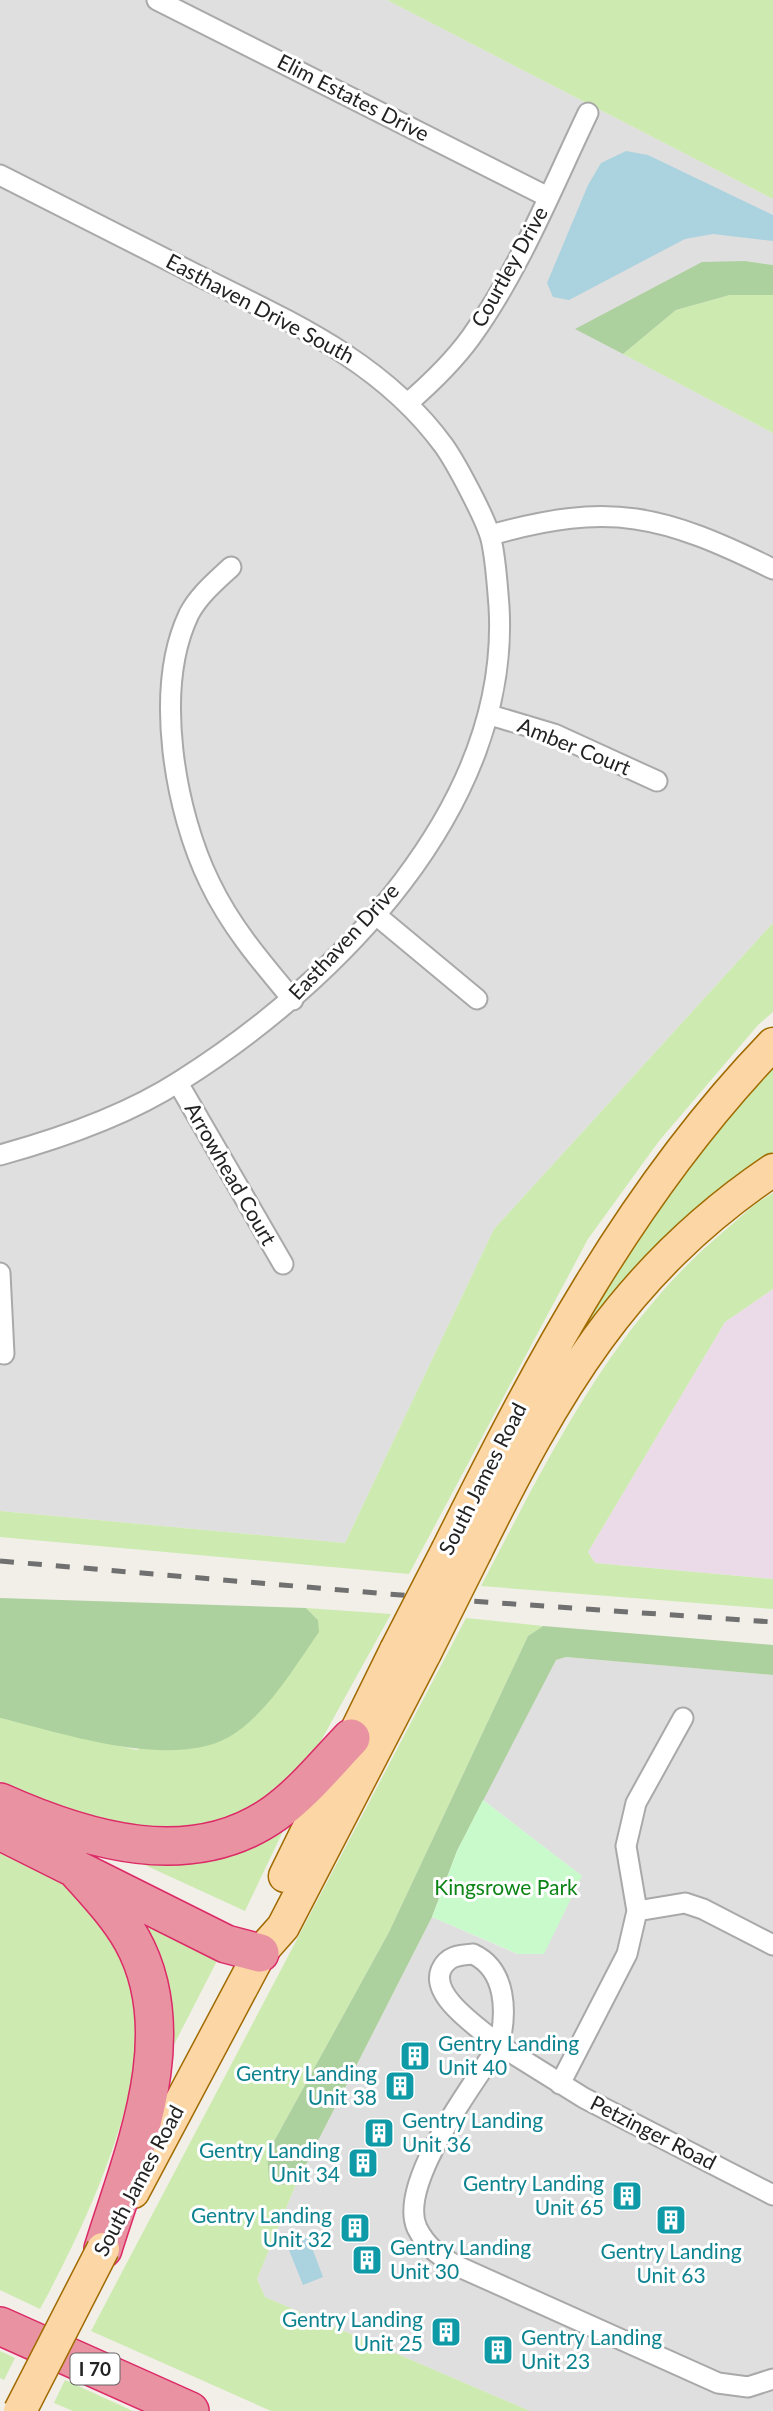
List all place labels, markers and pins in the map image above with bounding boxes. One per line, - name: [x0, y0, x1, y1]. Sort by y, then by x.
- place label: Gentry Landing Unit 40: [438, 2030, 579, 2079]
- building icon: Gentry Landing Unit 40: [398, 2039, 432, 2073]
- place label: Gentry Landing Unit 38: [236, 2060, 377, 2109]
- building icon: Gentry Landing Unit 38: [383, 2069, 417, 2103]
- place label: Gentry Landing Unit 36: [402, 2107, 543, 2156]
- building icon: Gentry Landing Unit 36: [362, 2116, 396, 2150]
- place label: Gentry Landing Unit 34: [199, 2137, 340, 2186]
- building icon: Gentry Landing Unit 34: [346, 2146, 380, 2180]
- place label: Gentry Landing Unit 65: [463, 2170, 604, 2219]
- building icon: Gentry Landing Unit 65: [610, 2179, 644, 2213]
- place label: Gentry Landing Unit 32: [191, 2202, 332, 2251]
- building icon: Gentry Landing Unit 63: [654, 2203, 688, 2237]
- building icon: Gentry Landing Unit 32: [338, 2211, 372, 2245]
- place label: Gentry Landing Unit 30: [390, 2234, 531, 2283]
- place label: Gentry Landing Unit 63: [600, 2238, 742, 2287]
- building icon: Gentry Landing Unit 30: [350, 2243, 384, 2277]
- place label: Gentry Landing Unit 25: [282, 2306, 423, 2355]
- building icon: Gentry Landing Unit 25: [429, 2315, 463, 2349]
- place label: Gentry Landing Unit 23: [521, 2324, 662, 2373]
- building icon: Gentry Landing Unit 23: [481, 2333, 515, 2367]

